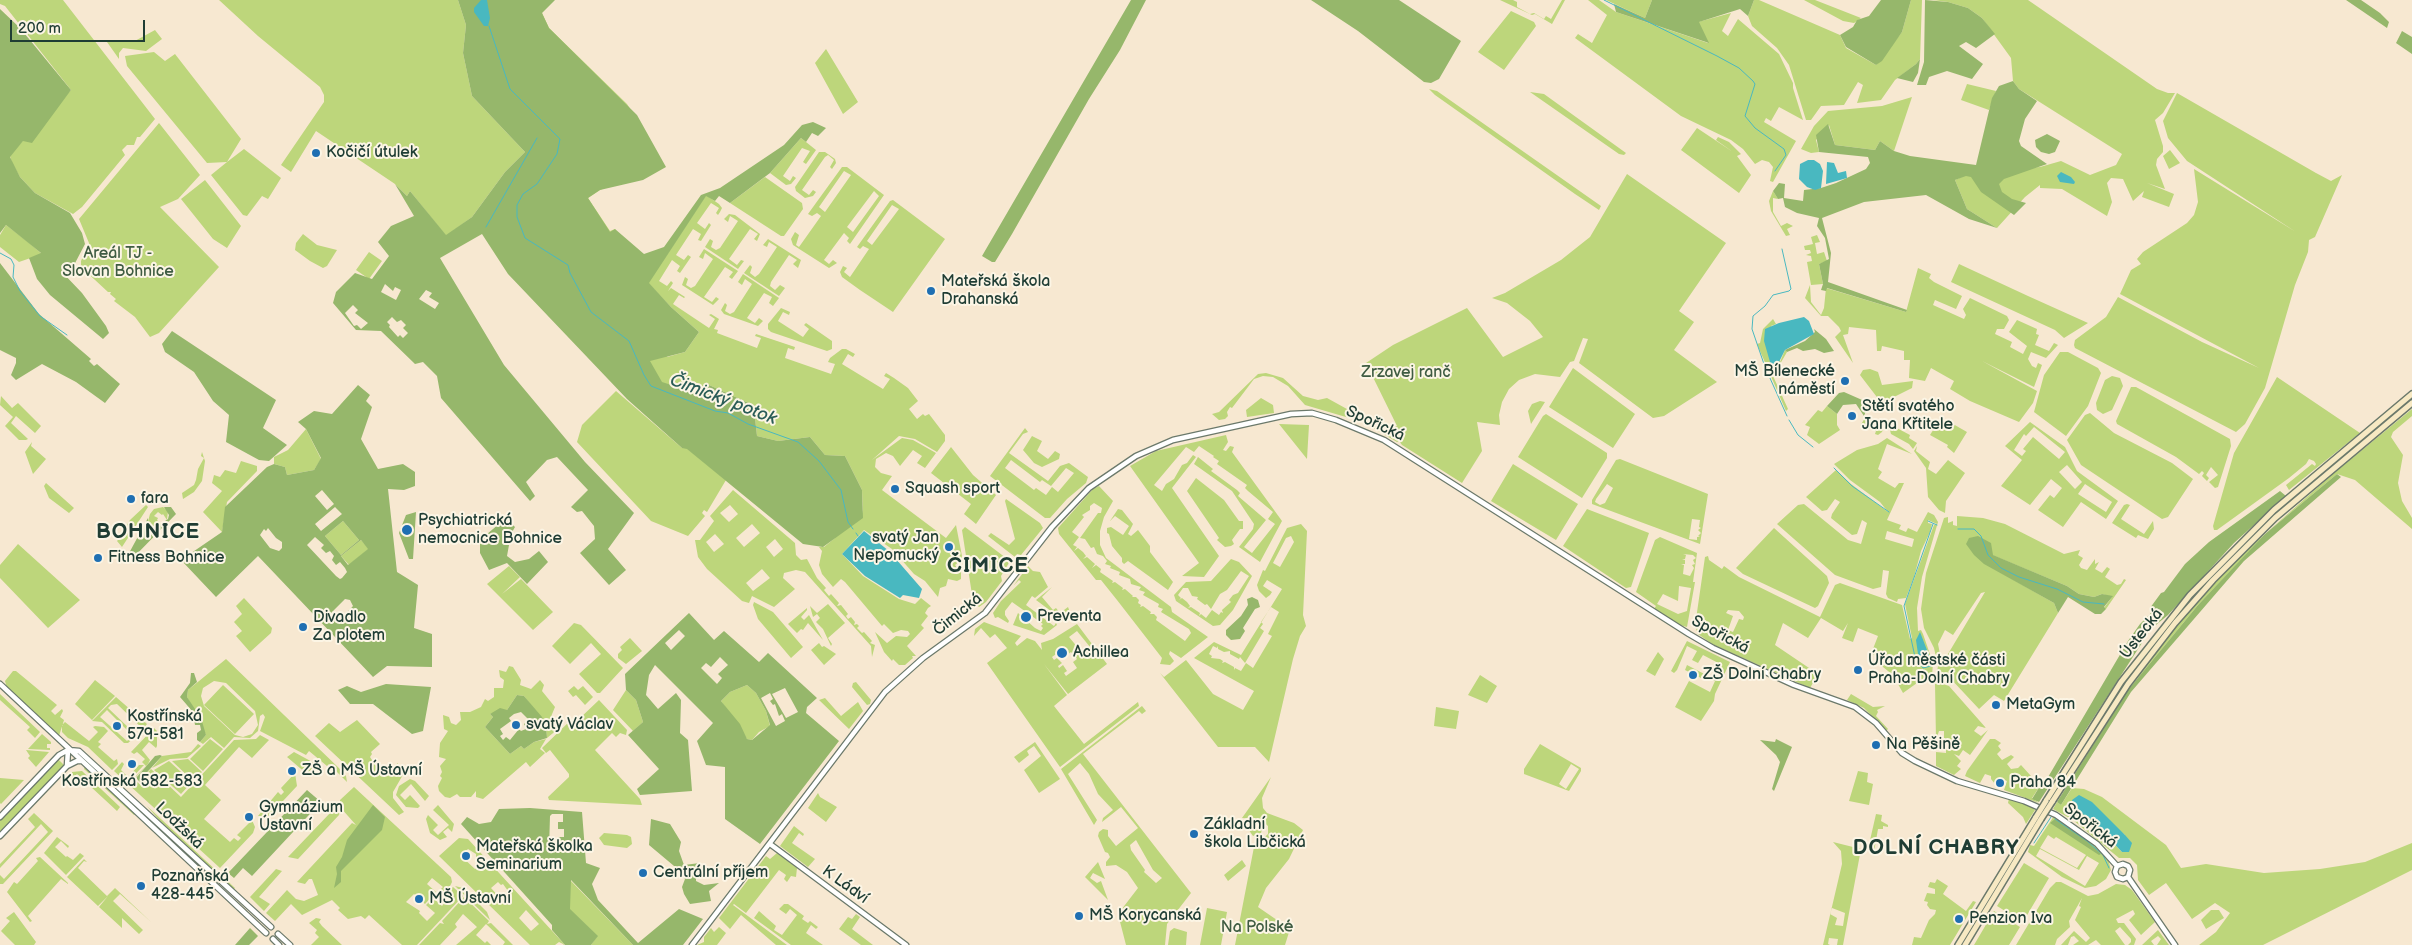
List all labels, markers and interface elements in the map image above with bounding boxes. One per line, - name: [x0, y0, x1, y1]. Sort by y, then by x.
- scale bar: [12, 10, 148, 42]
- text: 200 m: [18, 19, 61, 38]
- place label: Kočičí útulek: [326, 143, 418, 163]
- marker: Kočičí útulek: [310, 147, 322, 159]
- park label: Areál TJ - Slovan Bohnice: [62, 244, 174, 282]
- place label: Mateřská škola Drahanská: [941, 272, 1050, 310]
- marker: Mateřská škola Drahanská: [925, 285, 937, 297]
- place label: MŠ Bílenecké náměstí: [1734, 362, 1835, 400]
- park label: Zrzavej ranč: [1361, 363, 1451, 383]
- water label: Čimický potok: [667, 370, 779, 430]
- marker: MŠ Bílenecké náměstí: [1839, 375, 1851, 387]
- place label: Stětí svatého Jana Křtitele: [1862, 397, 1954, 435]
- street label: Spořická: [1343, 402, 1407, 446]
- marker: Stětí svatého Jana Křtitele: [1846, 410, 1858, 422]
- place label: Squash sport: [905, 479, 1000, 499]
- marker: Squash sport: [889, 483, 901, 495]
- place label: fara: [141, 489, 169, 509]
- marker: fara: [125, 493, 137, 505]
- place label: Psychiatrická nemocnice Bohnice: [418, 511, 562, 549]
- district label: BOHNICE: [95, 520, 201, 546]
- marker: Psychiatrická nemocnice Bohnice: [400, 523, 414, 537]
- place label: svatý Jan Nepomucký: [853, 528, 939, 566]
- marker: svatý Jan Nepomucký: [943, 541, 955, 553]
- place label: Fitness Bohnice: [108, 548, 225, 568]
- marker: Fitness Bohnice: [92, 552, 104, 564]
- district label: ČIMICE: [946, 554, 1030, 580]
- street label: Čimická: [930, 590, 986, 640]
- street label: Ústecká: [2117, 605, 2167, 663]
- place label: Preventa: [1037, 607, 1101, 627]
- place label: Divadlo Za plotem: [313, 608, 385, 646]
- marker: Preventa: [1019, 610, 1033, 624]
- street label: Spořická: [1688, 612, 1752, 658]
- marker: Divadlo Za plotem: [297, 621, 309, 633]
- place label: Achillea: [1073, 643, 1129, 663]
- marker: Achillea: [1055, 646, 1069, 660]
- place label: Úřad městské části Praha-Dolní Chabry: [1868, 651, 2010, 689]
- marker: Úřad městské části Praha-Dolní Chabry: [1852, 664, 1864, 676]
- place label: ZŠ Dolní Chabry: [1703, 665, 1821, 685]
- marker: ZŠ Dolní Chabry: [1687, 669, 1699, 681]
- place label: MetaGym: [2006, 695, 2075, 715]
- marker: MetaGym: [1990, 699, 2002, 711]
- place label: Kostřínská 579-581: [127, 707, 202, 745]
- place label: svatý Václav: [526, 715, 613, 735]
- marker: svatý Václav: [510, 719, 522, 731]
- marker: Kostřínská 579-581: [111, 720, 123, 732]
- place label: Na Pěšině: [1886, 735, 1960, 755]
- marker: Na Pěšině: [1870, 739, 1882, 751]
- marker: Kostřínská 582-583: [126, 758, 138, 770]
- place label: ZŠ a MŠ Ústavní: [302, 761, 422, 781]
- marker: ZŠ a MŠ Ústavní: [286, 765, 298, 777]
- place label: Kostřínská 582-583: [61, 772, 203, 792]
- place label: Praha 84: [2010, 773, 2076, 793]
- marker: Praha 84: [1994, 777, 2006, 789]
- street label: Lodžská: [151, 798, 207, 854]
- place label: Gymnázium Ústavní: [259, 798, 343, 836]
- street label: Spořická: [2059, 799, 2121, 853]
- marker: Gymnázium Ústavní: [243, 811, 255, 823]
- place label: Základní škola Libčická: [1204, 815, 1306, 853]
- marker: Základní škola Libčická: [1188, 828, 1200, 840]
- district label: DOLNÍ CHABRY: [1851, 836, 2021, 862]
- place label: Mateřská školka Seminarium: [476, 837, 593, 875]
- marker: Mateřská školka Seminarium: [460, 850, 472, 862]
- street label: K Ládví: [818, 862, 872, 908]
- place label: Centrální příjem: [653, 863, 768, 883]
- place label: Poznaňská 428-445: [151, 867, 229, 905]
- marker: Centrální příjem: [637, 867, 649, 879]
- marker: Poznaňská 428-445: [135, 880, 147, 892]
- place label: MŠ Ústavní: [429, 889, 511, 909]
- marker: MŠ Ústavní: [413, 893, 425, 905]
- place label: MŠ Korycanská: [1089, 906, 1202, 926]
- place label: Penzion Iva: [1969, 909, 2052, 929]
- marker: MŠ Korycanská: [1073, 910, 1085, 922]
- marker: Penzion Iva: [1953, 913, 1965, 925]
- park label: Na Polské: [1221, 918, 1293, 938]

